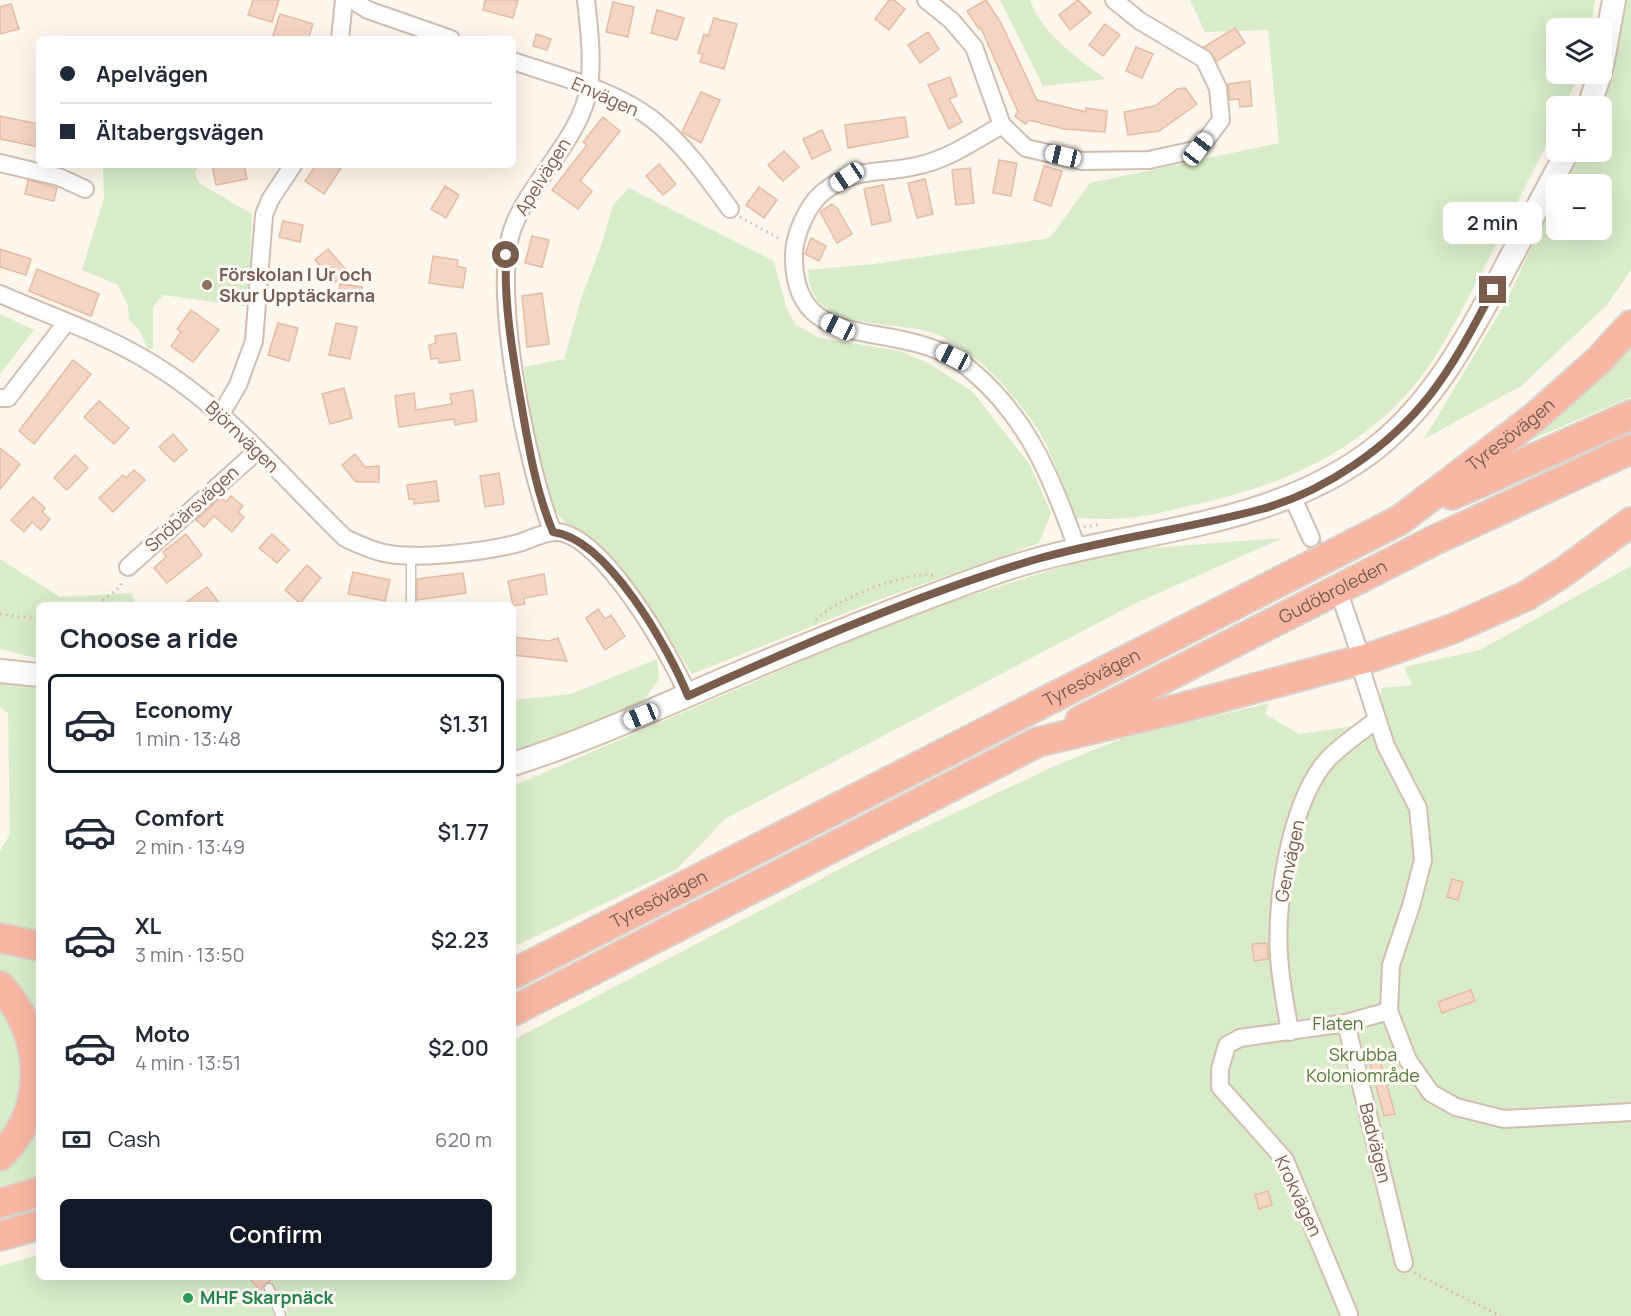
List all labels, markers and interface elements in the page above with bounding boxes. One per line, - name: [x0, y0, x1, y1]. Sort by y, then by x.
- map controls: [1546, 18, 1612, 240]
- button: layers: [1546, 18, 1612, 84]
- text: Apelvägen: [96, 59, 208, 89]
- street label: Envägen: [568, 71, 643, 122]
- button: +: [1546, 96, 1612, 162]
- text: Ältabergsvägen: [96, 117, 264, 147]
- car: [1180, 129, 1216, 169]
- street label: Apelvägen: [509, 133, 575, 220]
- car: [1043, 143, 1083, 169]
- car: [827, 159, 867, 195]
- button: −: [1546, 174, 1612, 240]
- callout: 2 min: [1444, 203, 1543, 245]
- text: 2 min: [1467, 209, 1518, 236]
- route start: [492, 241, 519, 268]
- place label: Förskolan I Ur och Skur Upptäckarna: [219, 262, 375, 307]
- route end: [1479, 276, 1506, 303]
- marker: Förskolan I Ur och Skur Upptäckarna: [200, 278, 214, 292]
- car: [818, 311, 858, 343]
- car: [933, 341, 973, 373]
- street label: Tyresövägen: [1461, 392, 1559, 476]
- street label: Björnvägen: [201, 395, 285, 477]
- street label: Snöbärsvägen: [139, 460, 243, 557]
- street label: Gudöbroleden: [1274, 553, 1391, 629]
- text: Choose a ride: [60, 619, 238, 656]
- street label: Tyresövägen: [1039, 642, 1144, 712]
- text: Economy: [135, 695, 233, 725]
- icon: car: [63, 697, 117, 751]
- car: [621, 701, 661, 731]
- text: $1.31: [439, 709, 489, 739]
- text: 1 min · 13:48: [135, 725, 241, 752]
- text: Comfort: [135, 803, 224, 833]
- icon: car: [63, 805, 117, 859]
- text: $1.77: [437, 817, 489, 847]
- street label: Genvägen: [1269, 817, 1309, 904]
- text: 2 min · 13:49: [135, 833, 245, 860]
- street label: Tyresövägen: [606, 864, 711, 933]
- text: XL: [135, 911, 161, 941]
- icon: car: [63, 913, 117, 967]
- text: $2.23: [431, 925, 489, 955]
- text: 3 min · 13:50: [135, 941, 245, 968]
- park label: Flaten: [1312, 1011, 1364, 1035]
- text: Moto: [135, 1019, 190, 1049]
- icon: car: [63, 1021, 117, 1075]
- text: $2.00: [428, 1033, 489, 1063]
- park label: Skrubba Koloniområde: [1306, 1042, 1420, 1087]
- text: 4 min · 13:51: [135, 1049, 241, 1076]
- street label: Badvägen: [1354, 1100, 1398, 1185]
- icon: cash: [60, 1123, 93, 1156]
- text: Cash: [108, 1124, 161, 1154]
- text: 620 m: [435, 1126, 492, 1153]
- street label: Krokvägen: [1270, 1151, 1328, 1240]
- button: Confirm: [60, 1199, 492, 1268]
- place label: MHF Skarpnäck: [200, 1285, 335, 1309]
- marker: MHF Skarpnäck: [181, 1291, 195, 1305]

